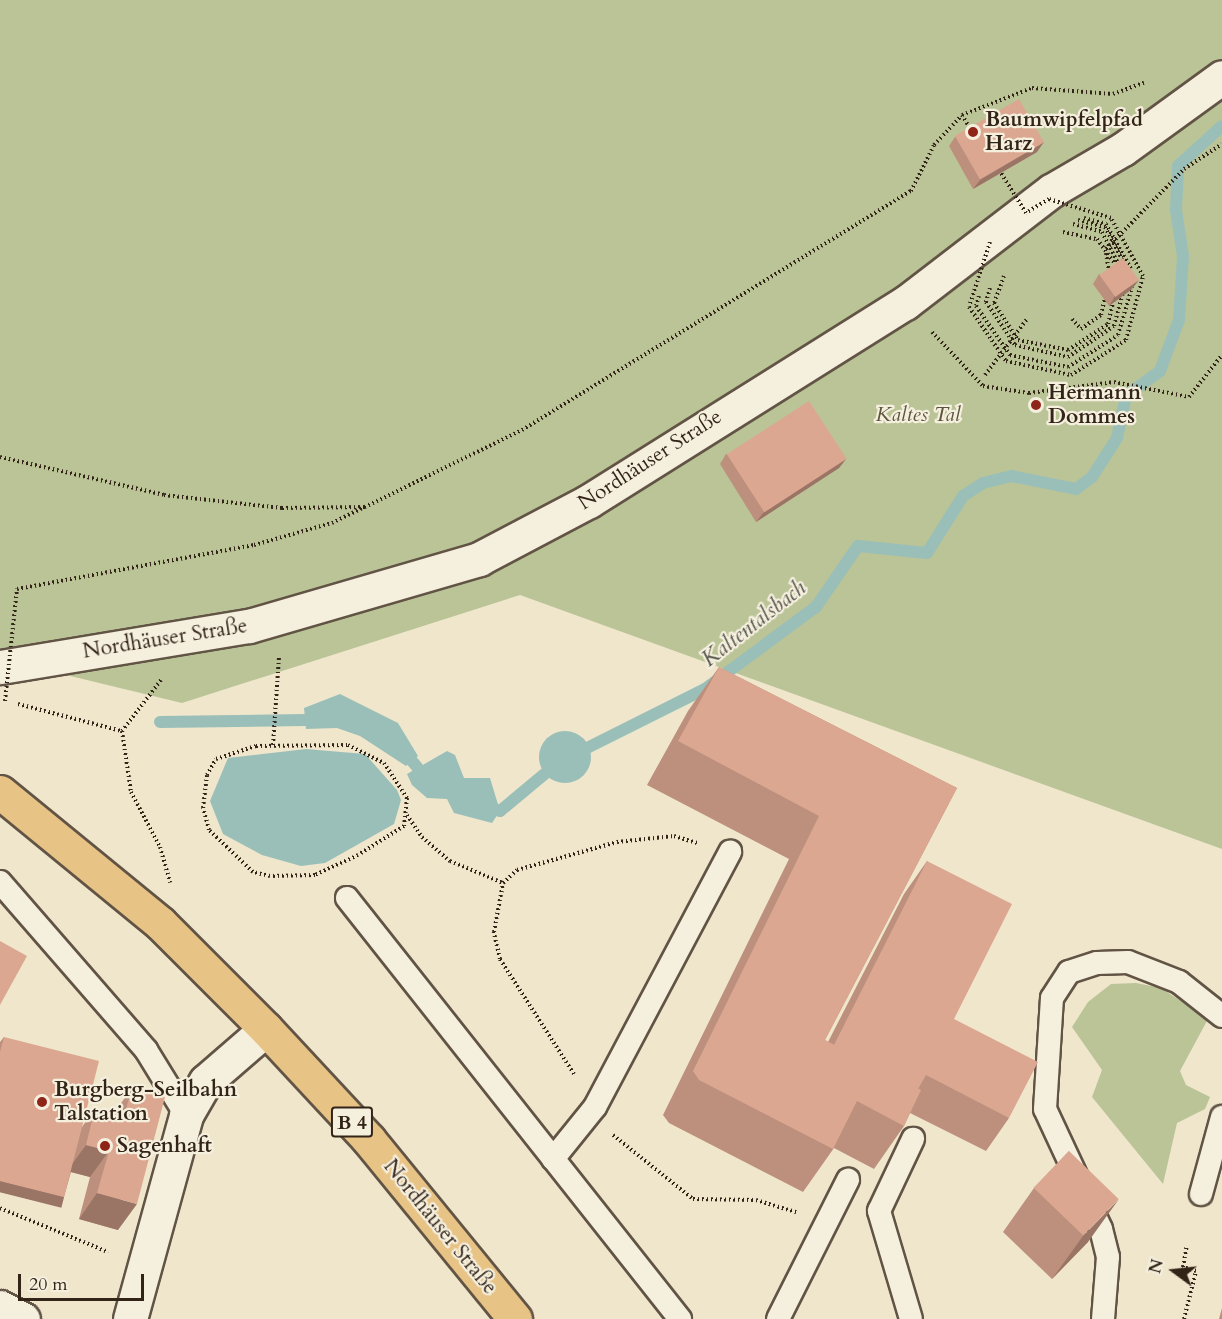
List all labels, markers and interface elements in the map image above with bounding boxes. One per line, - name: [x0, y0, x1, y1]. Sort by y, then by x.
- place label: Baumwipfelpfad Harz: [985, 107, 1143, 157]
- marker: Baumwipfelpfad Harz: [966, 125, 980, 139]
- place label: Hermann Dommes: [1048, 380, 1141, 430]
- marker: Hermann Dommes: [1029, 398, 1043, 412]
- park label: Kaltes Tal: [876, 402, 960, 428]
- street label: Nordhäuser Straße: [573, 404, 727, 516]
- water label: Kaltentalsbach: [697, 575, 811, 673]
- street label: Nordhäuser Straße: [81, 614, 249, 664]
- place label: Burgberg-Seilbahn Talstation: [54, 1077, 237, 1127]
- marker: Burgberg-Seilbahn Talstation: [35, 1095, 49, 1109]
- road number: B 4: [330, 1105, 374, 1139]
- place label: Sagenhaft: [117, 1133, 212, 1159]
- marker: Sagenhaft: [98, 1139, 112, 1153]
- street label: Nordhäuser Straße: [378, 1154, 502, 1300]
- north arrow: [1144, 1241, 1204, 1301]
- text: N: [1144, 1257, 1169, 1276]
- scale bar: [21, 1262, 147, 1300]
- text: 20 m: [29, 1272, 68, 1297]

